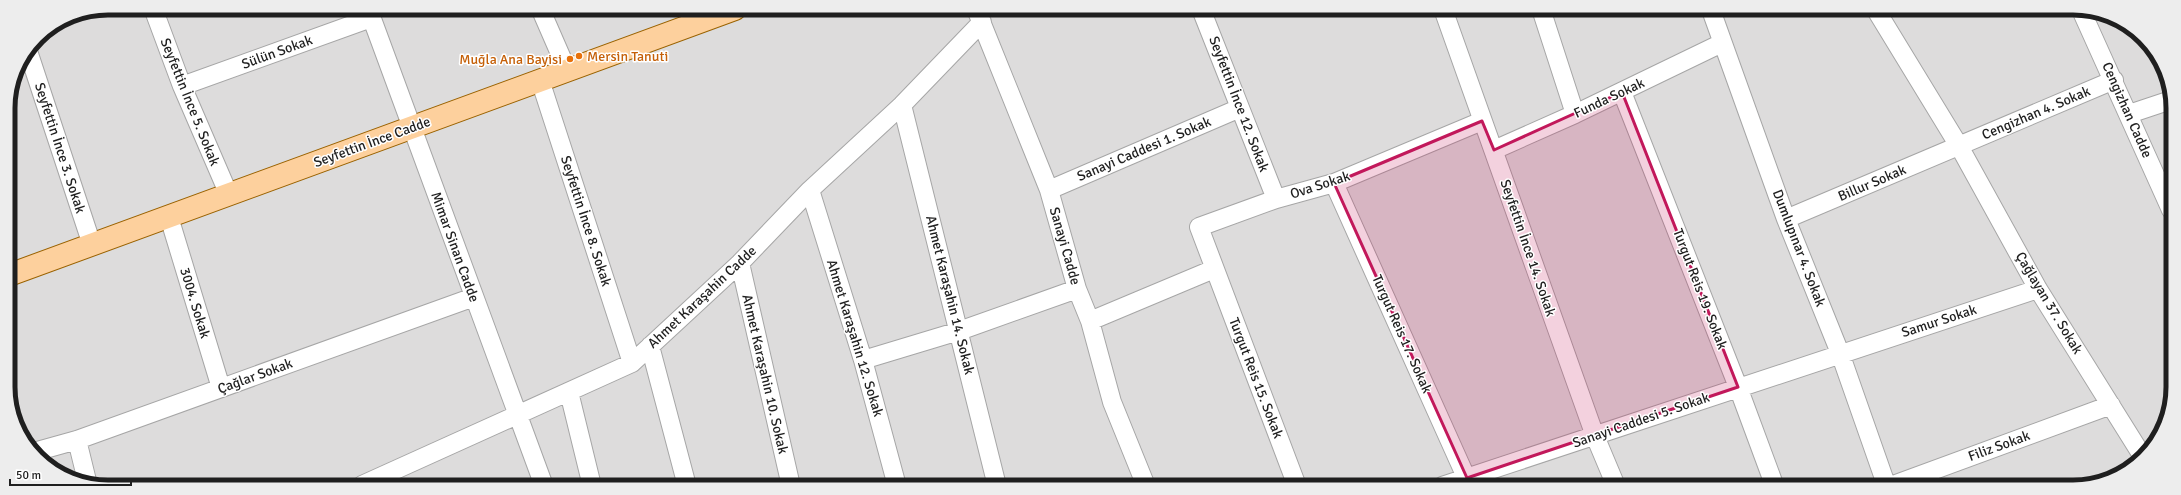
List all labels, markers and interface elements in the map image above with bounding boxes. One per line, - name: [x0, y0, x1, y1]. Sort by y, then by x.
- street label: Sülün Sokak: [239, 31, 315, 73]
- street label: Seyfettin İnce 12. Sokak: [1205, 34, 1273, 174]
- street label: Seyfettin İnce 5. Sokak: [157, 36, 223, 168]
- place label: Mersin Tanuti: [587, 48, 668, 65]
- place label: Muğla Ana Bayisi: [459, 51, 562, 68]
- marker: Mersin Tanuti: [574, 51, 584, 61]
- marker: Muğla Ana Bayisi: [565, 54, 575, 64]
- street label: Cengizhan Cadde: [2098, 59, 2156, 161]
- street label: Funda Sokak: [1571, 74, 1647, 122]
- street label: Seyfettin İnce 3. Sokak: [31, 81, 89, 215]
- street label: Cengizhan 4. Sokak: [1979, 82, 2093, 144]
- street label: Seyfettin İnce Cadde: [311, 113, 433, 171]
- street label: Sanayi Caddesi 1. Sokak: [1075, 113, 1213, 185]
- street label: Seyfettin İnce 8. Sokak: [557, 154, 615, 288]
- street label: Billur Sokak: [1835, 161, 1909, 205]
- street label: Ova Sokak: [1288, 167, 1352, 203]
- street label: Seyfettin İnce 14. Sokak: [1497, 177, 1559, 319]
- street label: Dumlupınar 4. Sokak: [1769, 187, 1829, 309]
- street label: Mimar Sinan Cadde: [427, 190, 483, 304]
- street label: Sanayi Cadde: [1046, 205, 1084, 287]
- street label: Ahmet Karaşahin 14. Sokak: [922, 214, 978, 376]
- street label: Turgut Reis 19. Sokak: [1669, 226, 1731, 352]
- street label: Ahmet Karaşahin Cadde: [644, 242, 760, 352]
- street label: Çağlayan 37. Sokak: [2012, 249, 2086, 357]
- street label: Ahmet Karaşahin 12. Sokak: [823, 257, 887, 419]
- street label: 3004. Sokak: [176, 266, 214, 340]
- street label: Turgut Reis 17. Sokak: [1368, 272, 1436, 396]
- street label: Ahmet Karaşahin 10. Sokak: [738, 293, 792, 455]
- street label: Samur Sokak: [1899, 301, 1979, 341]
- street label: Turgut Reis 15. Sokak: [1225, 315, 1287, 441]
- street label: Çağlar Sokak: [215, 355, 295, 397]
- street label: Sanayi Caddesi 5. Sokak: [1570, 389, 1712, 451]
- street label: Filiz Sokak: [1966, 427, 2032, 465]
- scale bar: [10, 461, 131, 487]
- text: 50 m: [16, 468, 41, 483]

